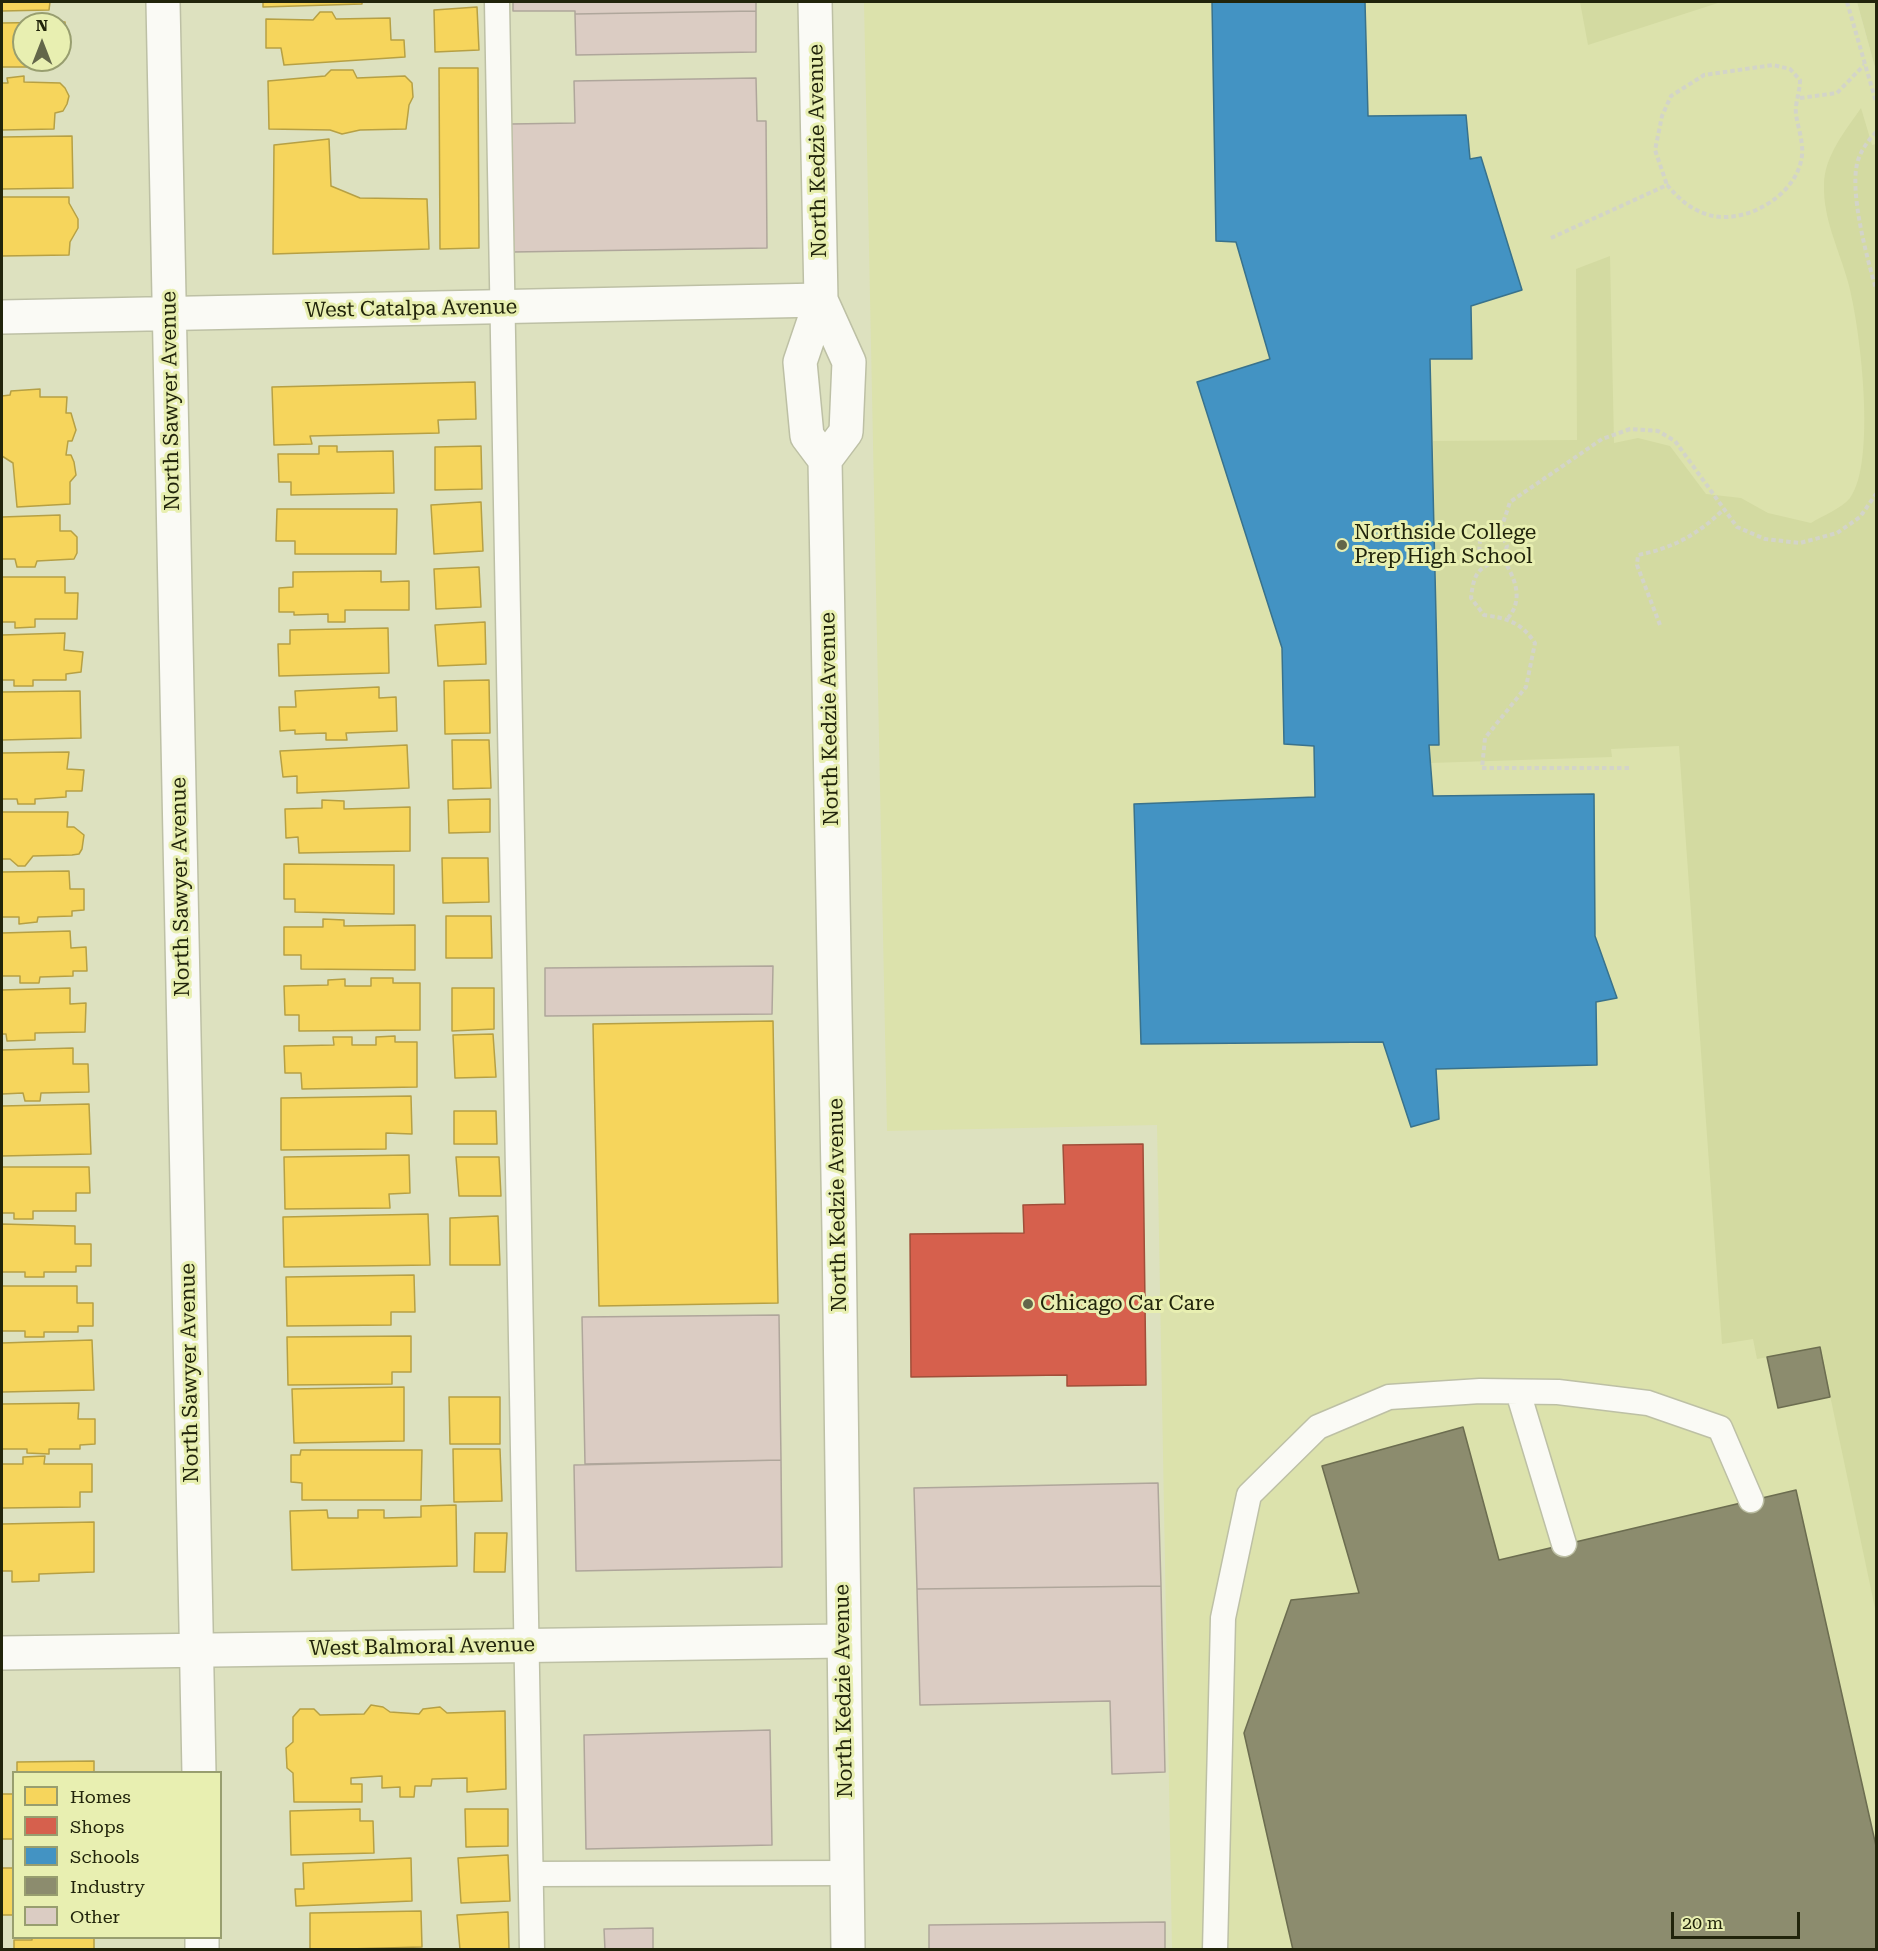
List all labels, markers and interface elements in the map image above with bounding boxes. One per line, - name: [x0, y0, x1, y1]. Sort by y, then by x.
- north arrow: [12, 12, 72, 72]
- text: N: [36, 16, 48, 35]
- street label: North Kedzie Avenue: [804, 44, 832, 258]
- street label: North Sawyer Avenue: [156, 291, 186, 511]
- street label: West Catalpa Avenue: [305, 295, 517, 323]
- place label: Northside College Prep High School: [1354, 520, 1536, 570]
- marker: Northside College Prep High School: [1335, 538, 1349, 552]
- street label: North Kedzie Avenue: [816, 612, 844, 826]
- street label: North Sawyer Avenue: [166, 777, 196, 997]
- street label: North Kedzie Avenue: [824, 1098, 852, 1312]
- street label: North Sawyer Avenue: [175, 1263, 205, 1483]
- place label: Chicago Car Care: [1040, 1291, 1215, 1317]
- marker: Chicago Car Care: [1021, 1297, 1035, 1311]
- street label: North Kedzie Avenue: [830, 1584, 858, 1798]
- street label: West Balmoral Avenue: [309, 1632, 535, 1662]
- legend: [12, 1771, 222, 1939]
- text: Homes: [70, 1786, 131, 1807]
- text: Shops: [70, 1816, 124, 1837]
- text: Schools: [70, 1846, 139, 1867]
- text: Industry: [70, 1876, 145, 1897]
- scale bar: [1674, 1900, 1803, 1938]
- text: Other: [70, 1906, 120, 1927]
- text: 20 m: [1682, 1912, 1723, 1933]

